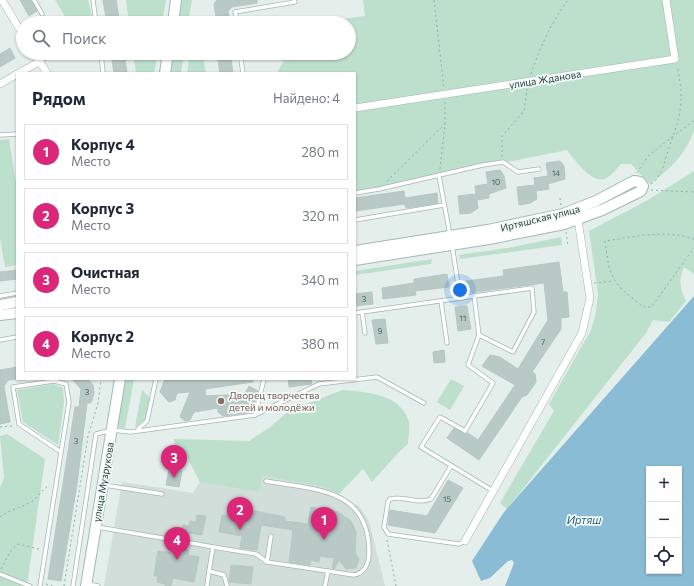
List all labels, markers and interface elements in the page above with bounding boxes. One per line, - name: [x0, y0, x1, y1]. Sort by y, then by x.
- search box: [16, 16, 356, 60]
- icon: search: [30, 27, 52, 49]
- text: Поиск: [62, 29, 106, 47]
- street label: улица Жданова: [508, 67, 582, 91]
- text: Рядом: [32, 88, 86, 109]
- text: Найдено: 4: [273, 90, 340, 106]
- text: Корпус 4: [71, 135, 135, 153]
- text: 1: [43, 144, 49, 160]
- text: 280 m: [302, 144, 339, 160]
- text: Место: [71, 153, 111, 169]
- house number: 14: [552, 168, 560, 178]
- house number: 10: [492, 177, 500, 187]
- text: Корпус 3: [71, 199, 134, 217]
- street label: Иртяшская улица: [499, 202, 581, 234]
- text: 2: [42, 208, 50, 224]
- text: 320 m: [302, 208, 339, 224]
- text: Место: [71, 217, 111, 233]
- text: Очистная: [71, 263, 140, 281]
- text: 3: [42, 272, 50, 288]
- text: 340 m: [301, 272, 339, 288]
- your location: [450, 280, 470, 300]
- text: Место: [71, 281, 111, 297]
- house number: 3: [362, 294, 367, 304]
- house number: 11: [460, 313, 466, 323]
- house number: 9: [378, 326, 383, 336]
- text: Корпус 2: [71, 327, 134, 345]
- text: 4: [42, 336, 50, 352]
- text: 380 m: [301, 336, 339, 352]
- house number: 7: [541, 337, 545, 347]
- text: Место: [71, 345, 111, 361]
- house number: 3: [85, 387, 90, 397]
- place label: Дворец творчества детей и молодёжи: [229, 389, 320, 413]
- marker: Дворец творчества детей и молодёжи: [216, 396, 226, 406]
- house number: 3: [74, 436, 79, 446]
- street label: улица Музрукова: [90, 441, 116, 523]
- pin: 3: [161, 445, 187, 478]
- map controls: [646, 466, 682, 574]
- button: +: [646, 466, 682, 502]
- house number: 15: [443, 494, 451, 504]
- pin: 2: [227, 497, 253, 530]
- button: −: [646, 502, 682, 538]
- pin: 1: [311, 507, 337, 540]
- water label: Иртяш: [567, 513, 601, 526]
- pin: 4: [164, 527, 190, 560]
- button: locate: [646, 538, 682, 574]

